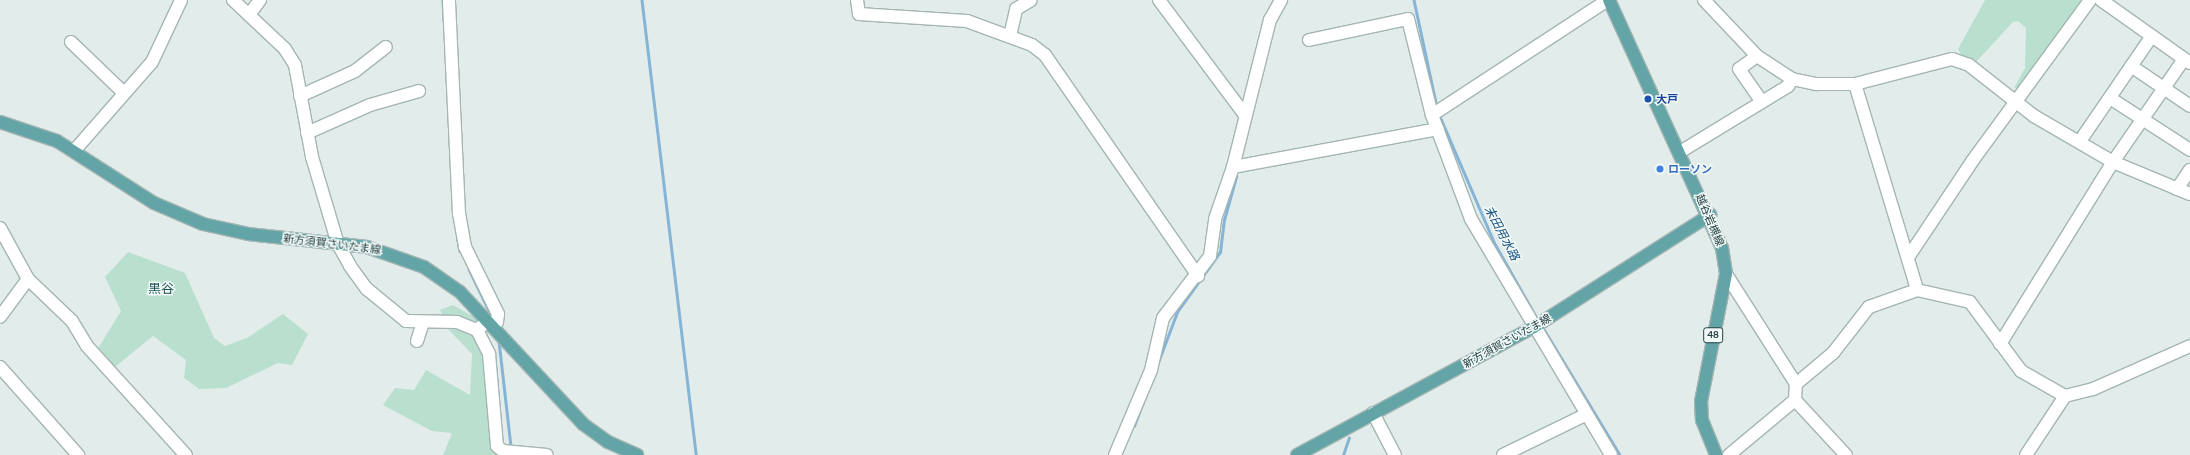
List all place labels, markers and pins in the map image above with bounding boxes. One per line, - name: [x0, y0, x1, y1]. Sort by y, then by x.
- place label: 大戸: [1656, 92, 1678, 106]
- marker: 大戸: [1643, 94, 1653, 104]
- place label: ローソン: [1668, 162, 1712, 176]
- marker: ローソン: [1655, 164, 1665, 174]

